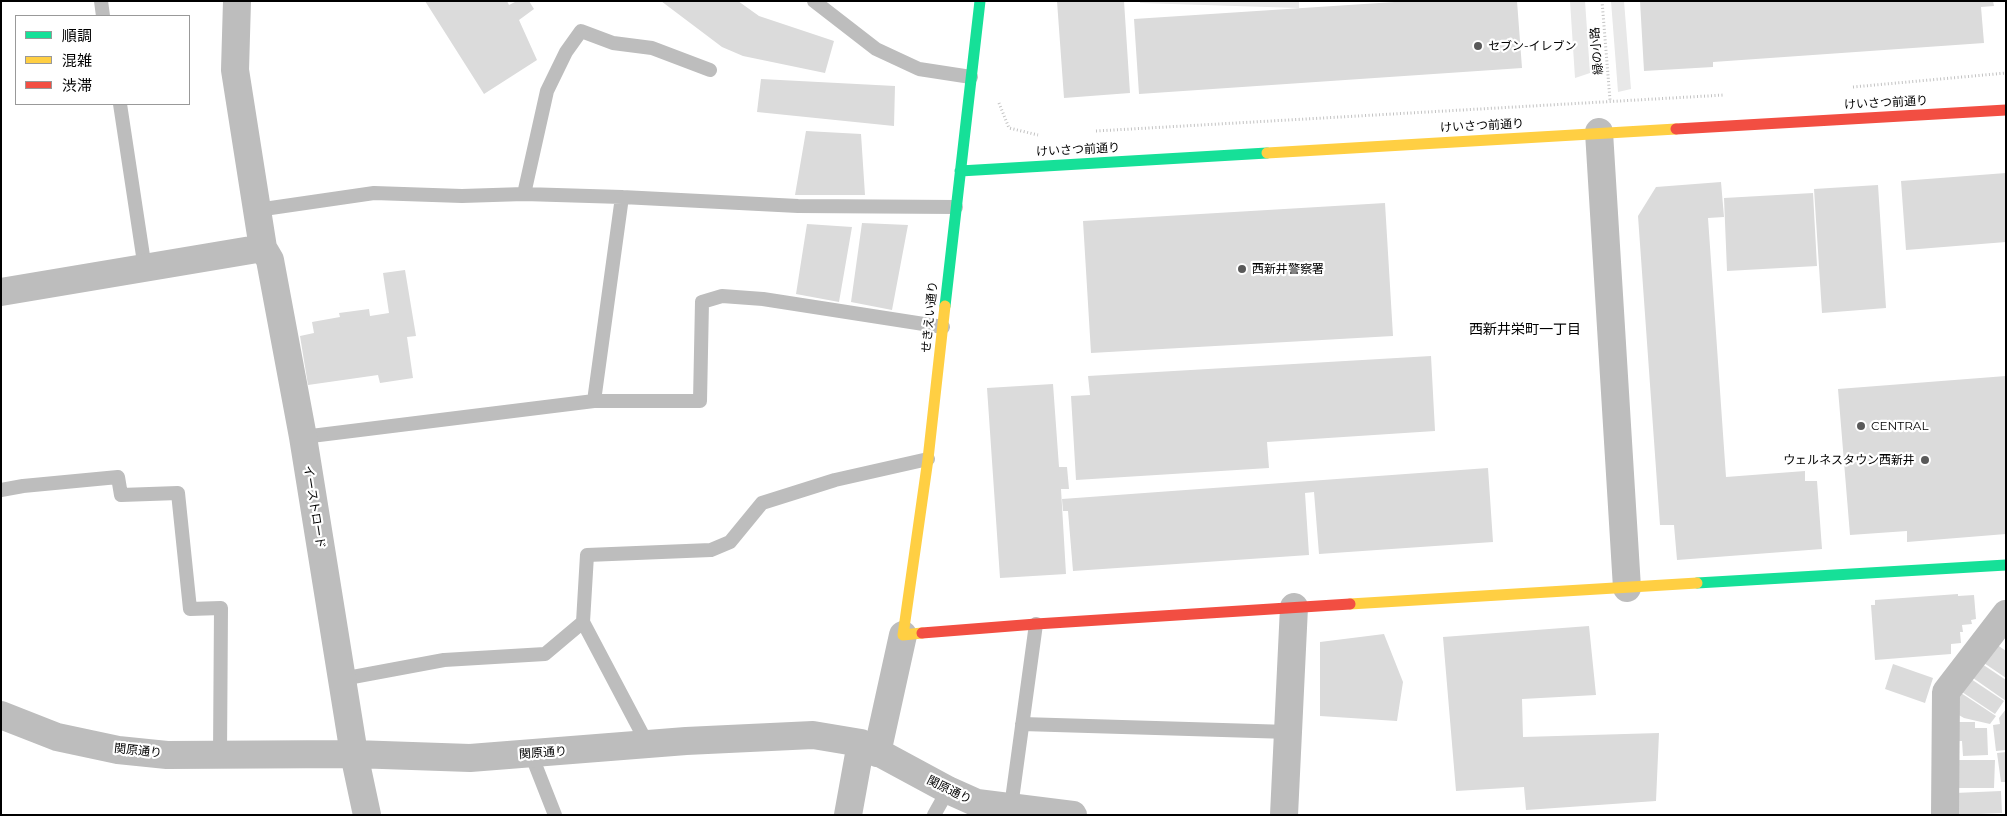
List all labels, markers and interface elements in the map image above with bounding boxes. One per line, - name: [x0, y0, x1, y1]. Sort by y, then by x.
- legend: [15, 15, 190, 105]
- text: 順調: [62, 26, 92, 45]
- street label: 緑の小路: [1588, 26, 1606, 76]
- place label: セブン-イレブン: [1488, 39, 1577, 53]
- marker: セブン-イレブン: [1472, 40, 1484, 52]
- text: 混雑: [62, 51, 92, 70]
- text: 渋滞: [62, 76, 92, 95]
- street label: けいさつ前通り: [1844, 94, 1928, 112]
- street label: けいさつ前通り: [1440, 117, 1524, 135]
- street label: けいさつ前通り: [1036, 141, 1120, 159]
- place label: 西新井警察署: [1252, 262, 1324, 276]
- marker: 西新井警察署: [1236, 263, 1248, 275]
- street label: せきえい通り: [919, 280, 941, 354]
- district label: 西新井栄町一丁目: [1469, 322, 1581, 338]
- place label: CENTRAL: [1871, 419, 1929, 433]
- marker: CENTRAL: [1855, 420, 1867, 432]
- place label: ウェルネスタウン西新井: [1783, 453, 1915, 467]
- marker: ウェルネスタウン西新井: [1919, 454, 1931, 466]
- street label: イーストロード: [300, 464, 328, 550]
- street label: 関原通り: [113, 741, 163, 761]
- street label: 関原通り: [519, 744, 567, 762]
- street label: 関原通り: [924, 773, 974, 807]

